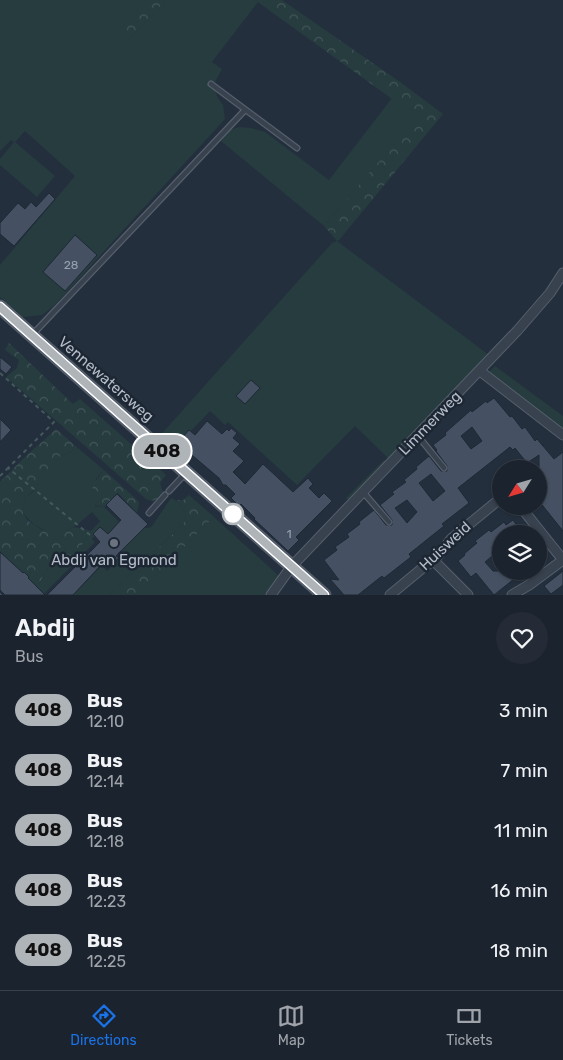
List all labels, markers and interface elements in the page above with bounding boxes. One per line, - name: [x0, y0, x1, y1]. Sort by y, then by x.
- house number: 28: [64, 258, 78, 272]
- street label: Vennewatersweg: [55, 333, 157, 425]
- street label: Limmerweg: [395, 387, 465, 459]
- line badge: 408: [133, 435, 191, 467]
- text: 408: [144, 440, 180, 462]
- north arrow: [492, 460, 548, 515]
- map controls: [492, 460, 547, 580]
- unlabelled marker: [222, 503, 244, 525]
- street label: Huisweid: [416, 518, 474, 574]
- button: layers: [492, 525, 547, 580]
- house number: 1: [286, 527, 292, 541]
- marker: Abdij van Egmond: [108, 537, 120, 549]
- place label: Abdij van Egmond: [51, 551, 177, 569]
- button: heart: [496, 612, 548, 664]
- text: Abdij: [15, 614, 75, 642]
- text: Bus: [15, 647, 43, 666]
- text: Bus: [87, 689, 123, 712]
- text: 408: [25, 699, 62, 721]
- text: 3 min: [499, 699, 548, 722]
- text: 12:10: [87, 712, 124, 731]
- text: Bus: [87, 749, 123, 772]
- text: 408: [25, 759, 62, 781]
- text: 7 min: [501, 759, 548, 782]
- text: 12:14: [87, 772, 124, 791]
- text: Bus: [87, 809, 123, 832]
- text: 408: [25, 819, 62, 841]
- text: 11 min: [494, 819, 548, 842]
- text: 12:18: [87, 832, 124, 851]
- text: Bus: [87, 869, 123, 892]
- text: 408: [25, 879, 62, 901]
- text: 16 min: [491, 879, 548, 902]
- text: 12:23: [87, 892, 126, 911]
- text: Bus: [87, 929, 123, 952]
- text: 408: [25, 939, 62, 961]
- text: 18 min: [490, 939, 548, 962]
- text: 12:25: [87, 952, 126, 971]
- tab: Directions: [70, 1002, 137, 1049]
- tab: Map: [277, 1002, 305, 1049]
- tab: Tickets: [446, 1002, 493, 1049]

